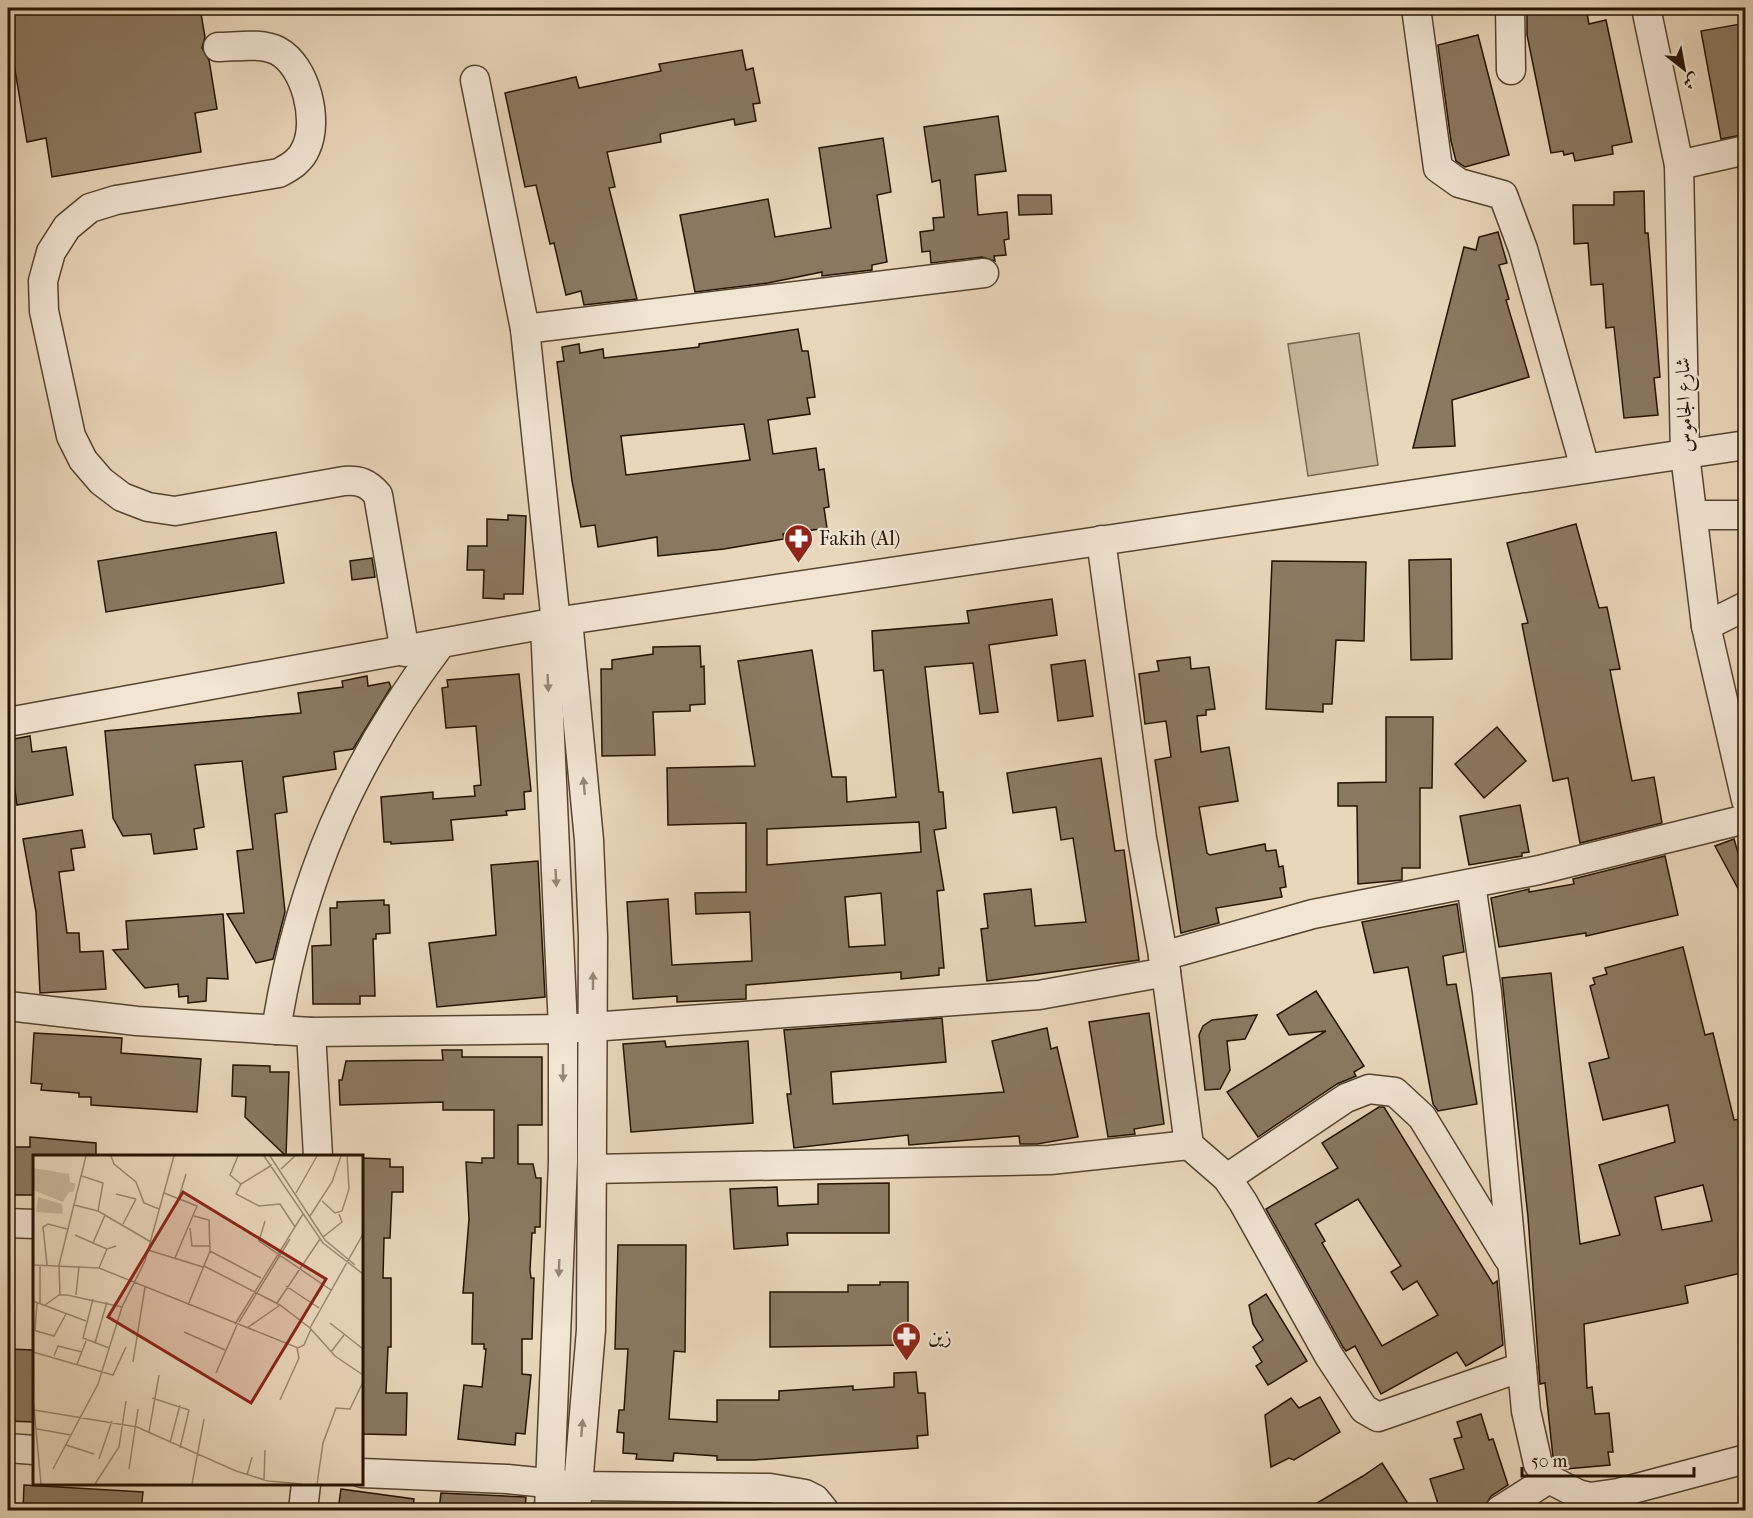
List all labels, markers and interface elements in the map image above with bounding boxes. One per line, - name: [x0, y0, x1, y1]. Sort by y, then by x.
- north arrow: [1654, 39, 1714, 99]
- text: ش: [1680, 69, 1703, 94]
- street label: شارع الجاموس: [1671, 357, 1703, 453]
- pharmacy icon: Fakih (Al): [782, 522, 814, 564]
- place label: Fakih (Al): [819, 527, 900, 550]
- one-way arrow: [543, 674, 552, 693]
- one-way arrow: [579, 777, 589, 796]
- one-way arrow: [552, 869, 561, 888]
- one-way arrow: [588, 972, 597, 991]
- one-way arrow: [558, 1063, 568, 1082]
- inset map: [33, 1155, 363, 1485]
- one-way arrow: [554, 1258, 563, 1277]
- pharmacy icon: زين: [891, 1320, 923, 1362]
- place label: زين: [928, 1325, 952, 1348]
- one-way arrow: [577, 1418, 587, 1437]
- scale bar: [1522, 1440, 1694, 1478]
- text: 50 m: [1531, 1451, 1568, 1472]

